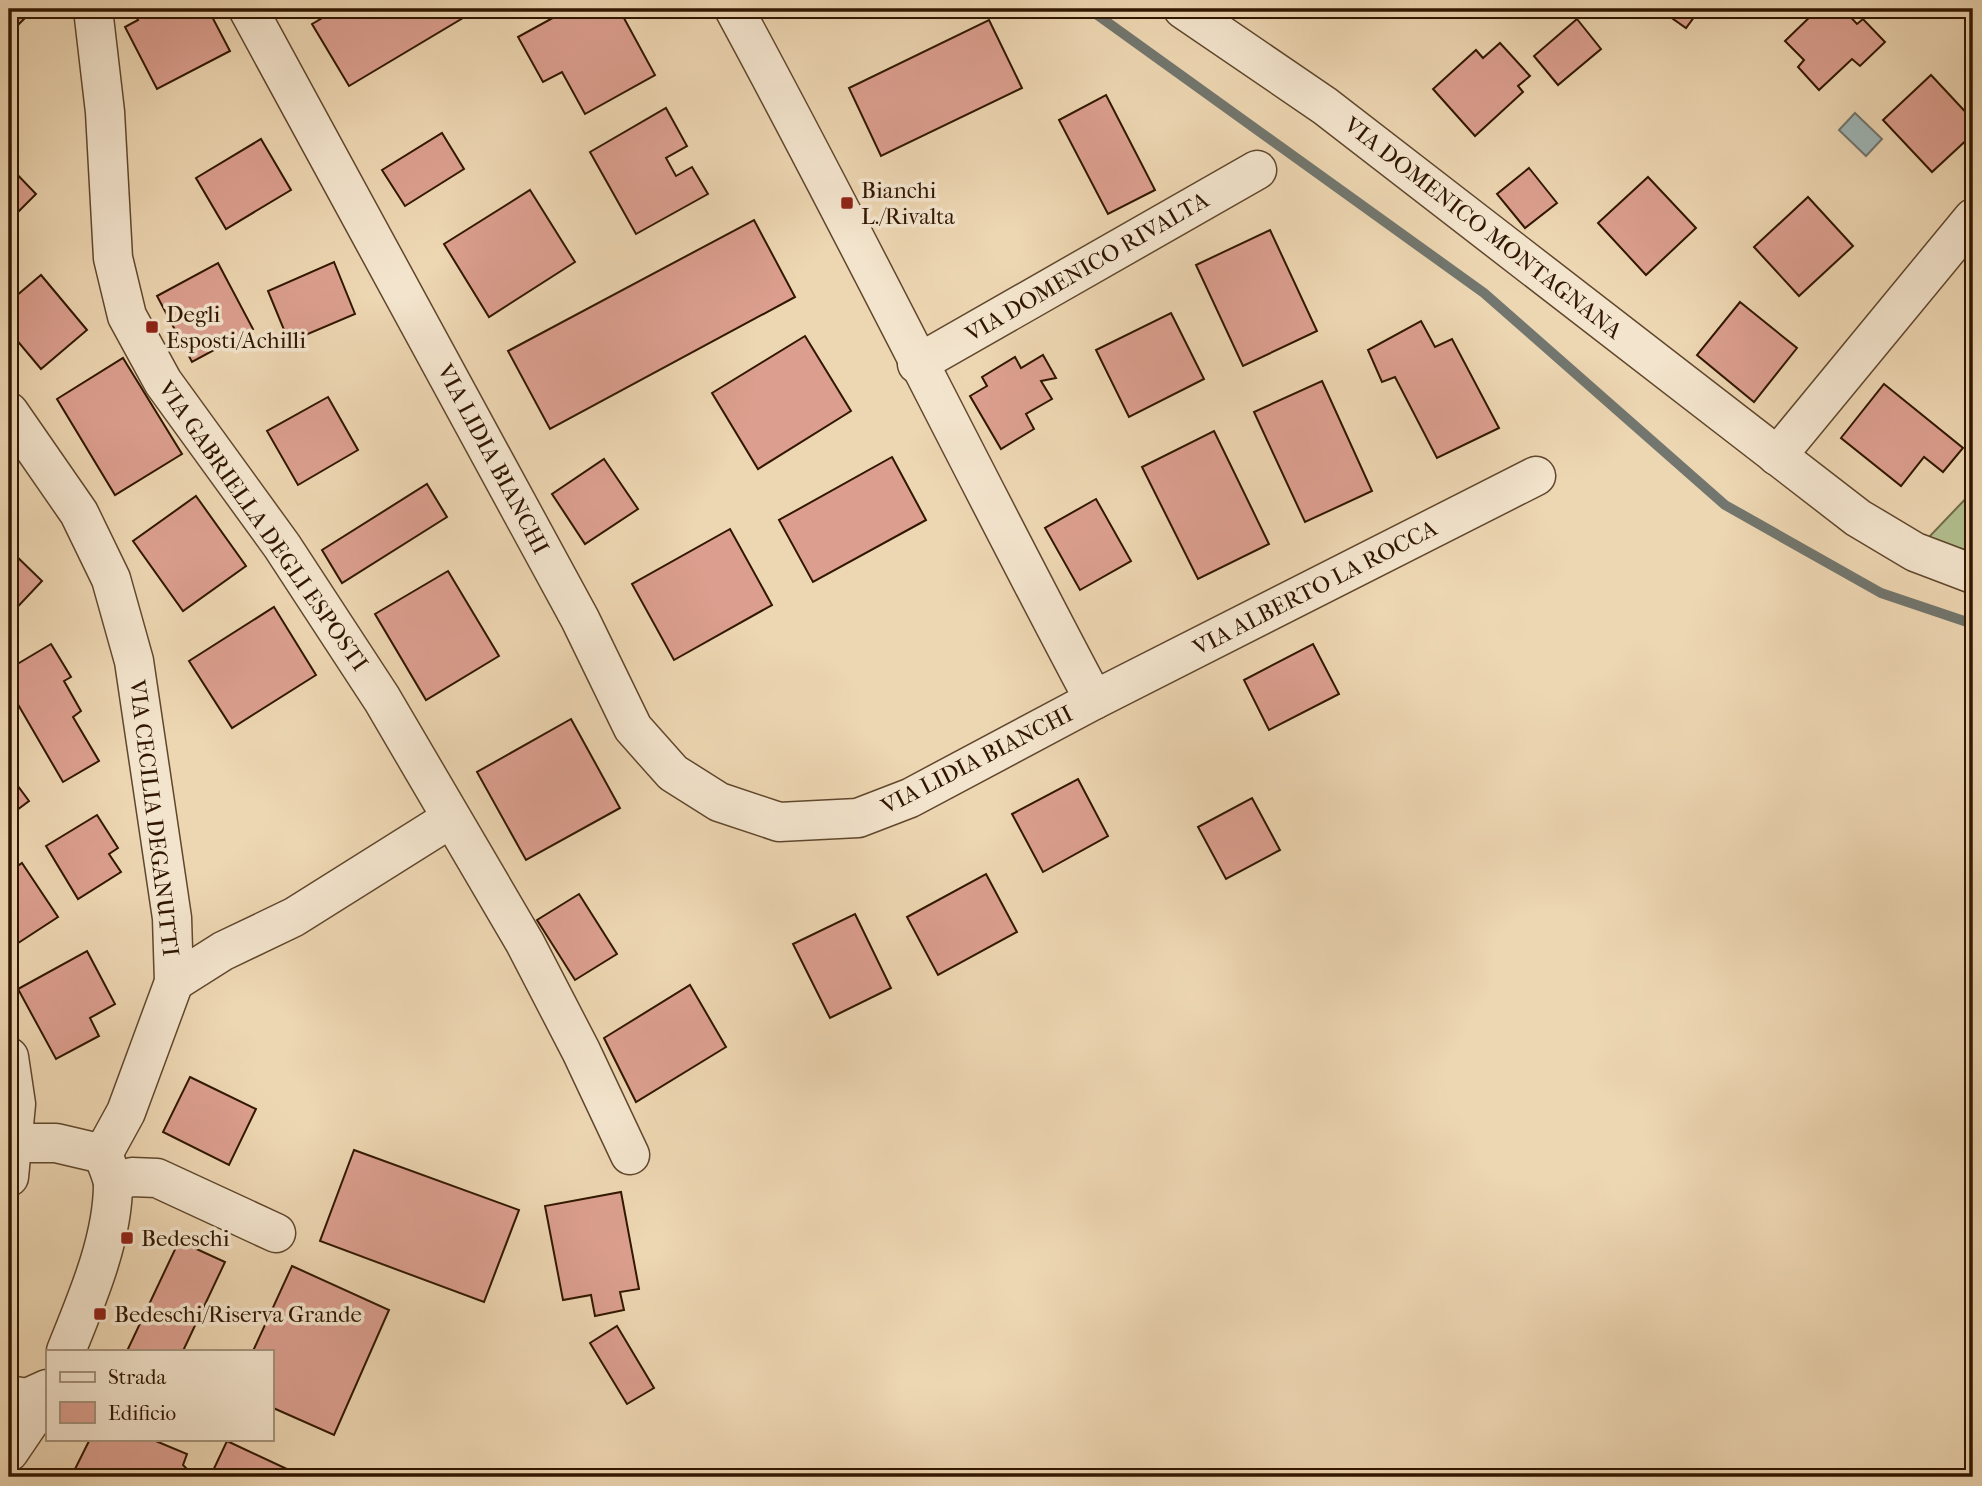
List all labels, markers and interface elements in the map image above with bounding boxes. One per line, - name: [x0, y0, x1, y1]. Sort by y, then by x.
- street label: VIA DOMENICO MONTAGNANA: [1338, 111, 1628, 345]
- place label: Bianchi L./Rivalta: [861, 177, 955, 230]
- street label: VIA DOMENICO RIVALTA: [960, 186, 1214, 348]
- marker: Bianchi L./Rivalta: [839, 195, 855, 211]
- place label: Degli Esposti/Achilli: [166, 301, 306, 354]
- marker: Degli Esposti/Achilli: [144, 319, 160, 335]
- street label: VIA LIDIA BIANCHI: [431, 358, 555, 559]
- street label: VIA GABRIELLA DEGLI ESPOSTI: [152, 375, 374, 676]
- street label: VIA ALBERTO LA ROCCA: [1188, 514, 1442, 662]
- street label: VIA CECILIA DEGANUTTI: [124, 677, 184, 958]
- street label: VIA LIDIA BIANCHI: [876, 700, 1077, 820]
- place label: Bedeschi: [141, 1225, 230, 1252]
- marker: Bedeschi: [119, 1230, 135, 1246]
- place label: Bedeschi/Riserva Grande: [114, 1301, 362, 1328]
- marker: Bedeschi/Riserva Grande: [92, 1306, 108, 1322]
- legend: [46, 1350, 273, 1440]
- text: Strada: [108, 1365, 166, 1389]
- text: Edificio: [108, 1401, 176, 1425]

